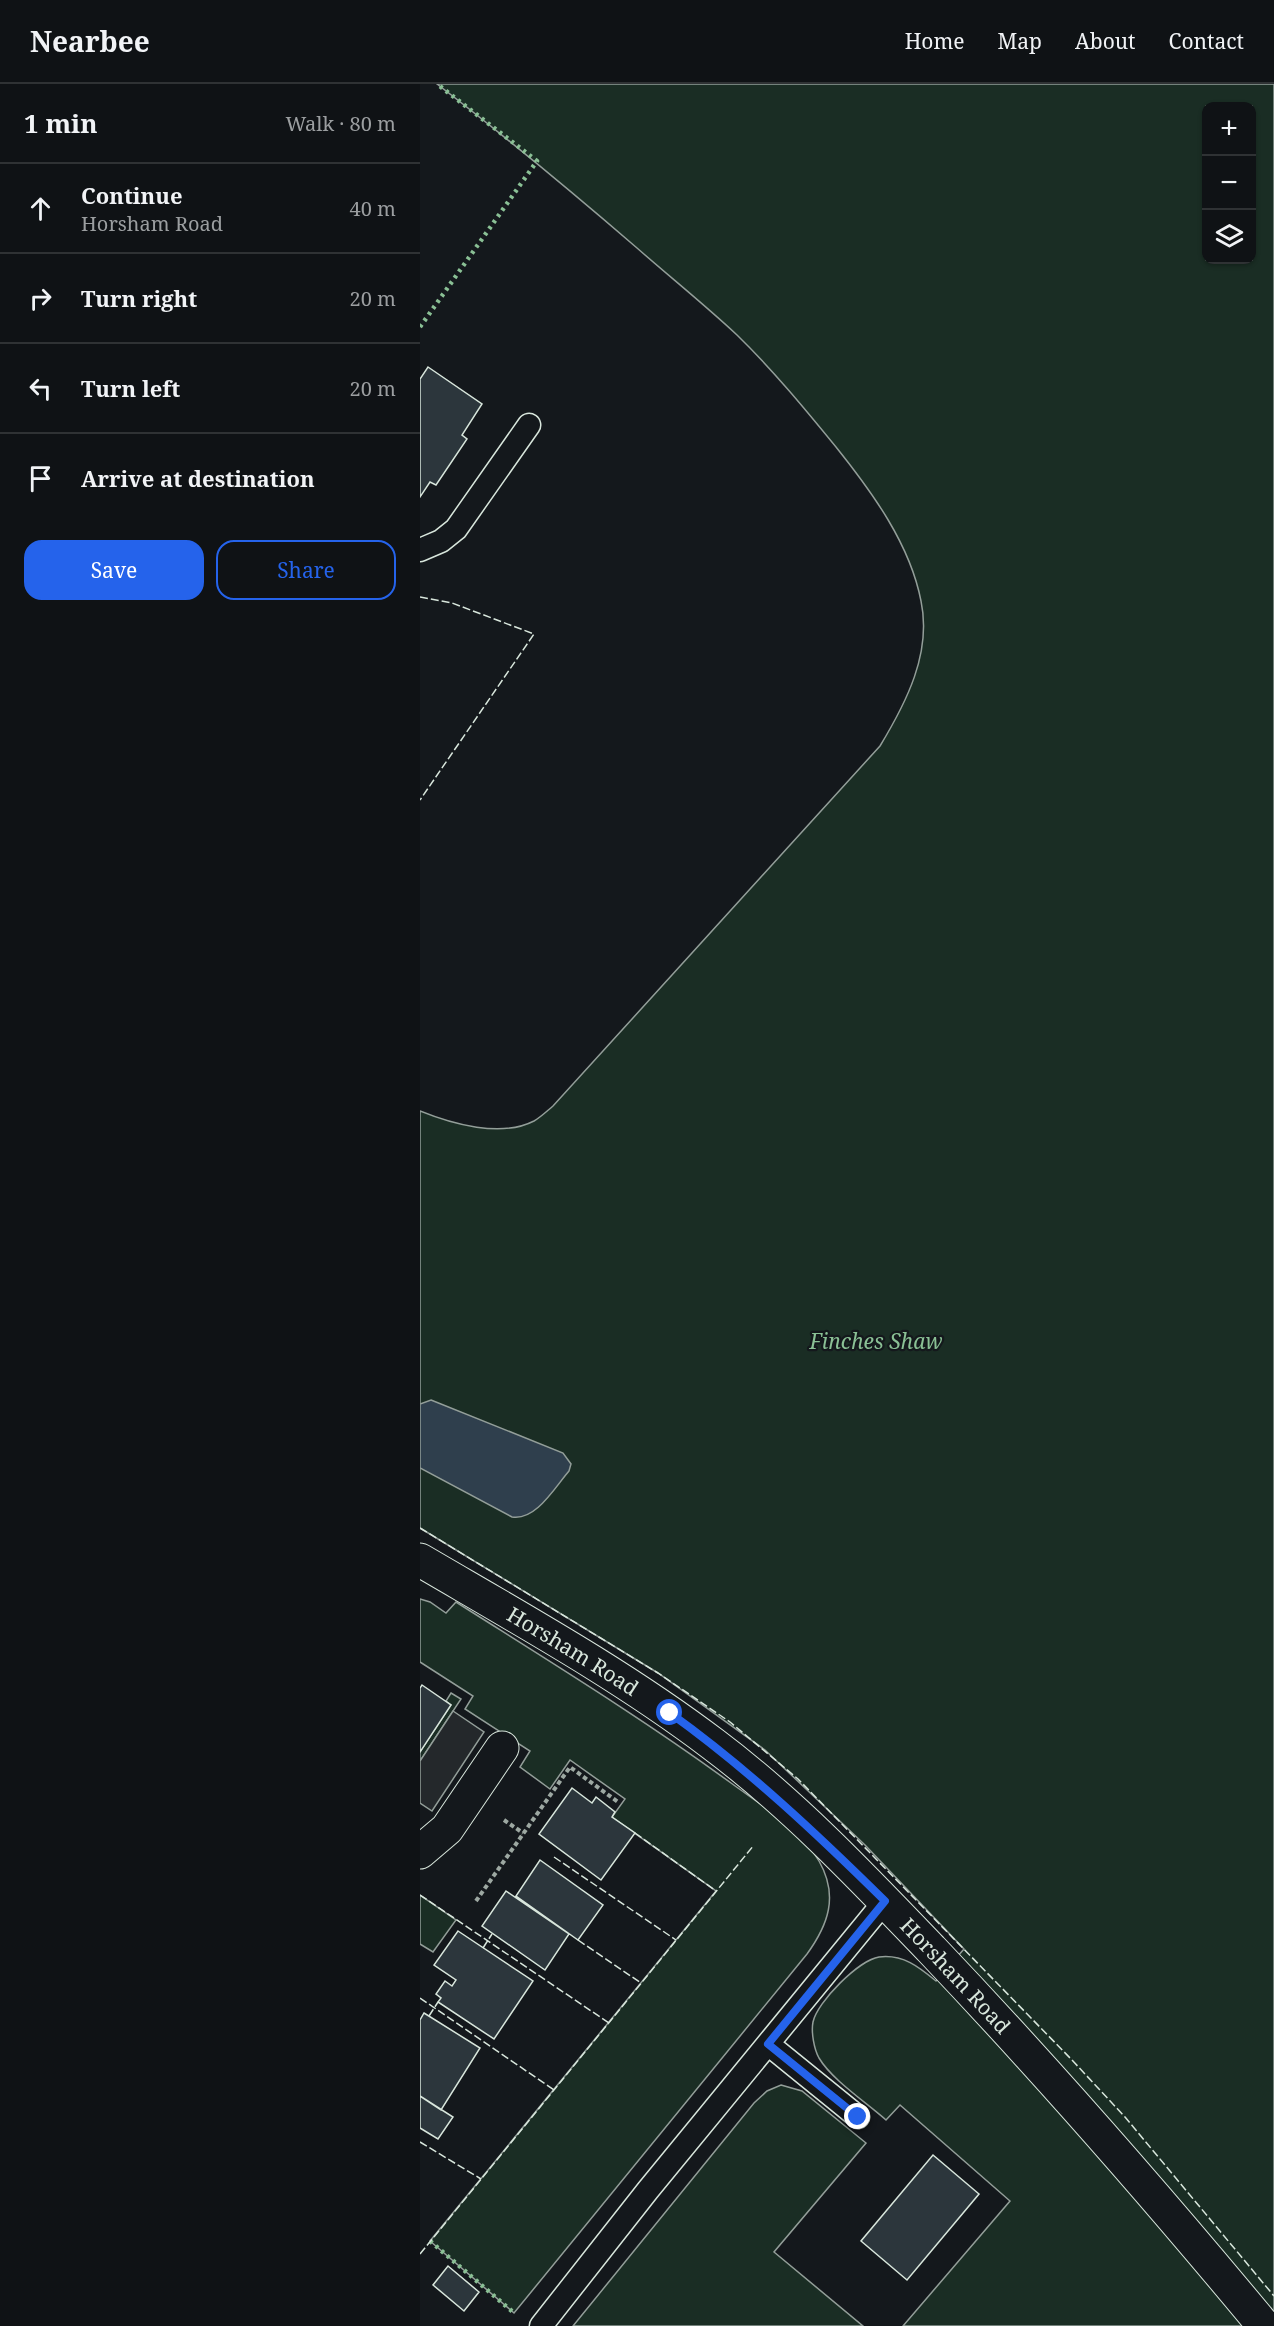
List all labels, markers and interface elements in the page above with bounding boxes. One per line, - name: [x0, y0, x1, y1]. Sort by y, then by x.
- text: Nearbee: [30, 22, 150, 60]
- text: Home: [905, 27, 965, 55]
- text: Map: [998, 27, 1042, 55]
- text: About: [1075, 27, 1136, 55]
- text: Contact: [1169, 27, 1244, 55]
- map controls: [1202, 102, 1256, 264]
- button: +: [1202, 102, 1256, 156]
- text: 1 min: [24, 105, 98, 141]
- text: Walk · 80 m: [285, 110, 396, 137]
- button: −: [1202, 156, 1256, 210]
- text: Continue: [81, 180, 183, 210]
- icon: ahead: [24, 192, 57, 225]
- text: 40 m: [350, 195, 396, 222]
- text: Horsham Road: [81, 210, 223, 237]
- button: layers: [1202, 210, 1256, 264]
- icon: right: [24, 282, 57, 315]
- text: Turn right: [81, 283, 197, 313]
- text: 20 m: [350, 285, 396, 312]
- icon: left: [24, 372, 57, 405]
- text: Turn left: [81, 373, 180, 403]
- text: 20 m: [350, 375, 396, 402]
- icon: arrive: [24, 462, 57, 495]
- text: Arrive at destination: [81, 463, 315, 493]
- button: Save: [24, 540, 204, 600]
- button: Share: [216, 540, 396, 600]
- park label: Finches Shaw: [808, 1327, 943, 1355]
- street label: Horsham Road: [502, 1600, 644, 1702]
- route start: [656, 1699, 682, 1725]
- street label: Horsham Road: [894, 1912, 1017, 2040]
- route end: [844, 2103, 870, 2129]

